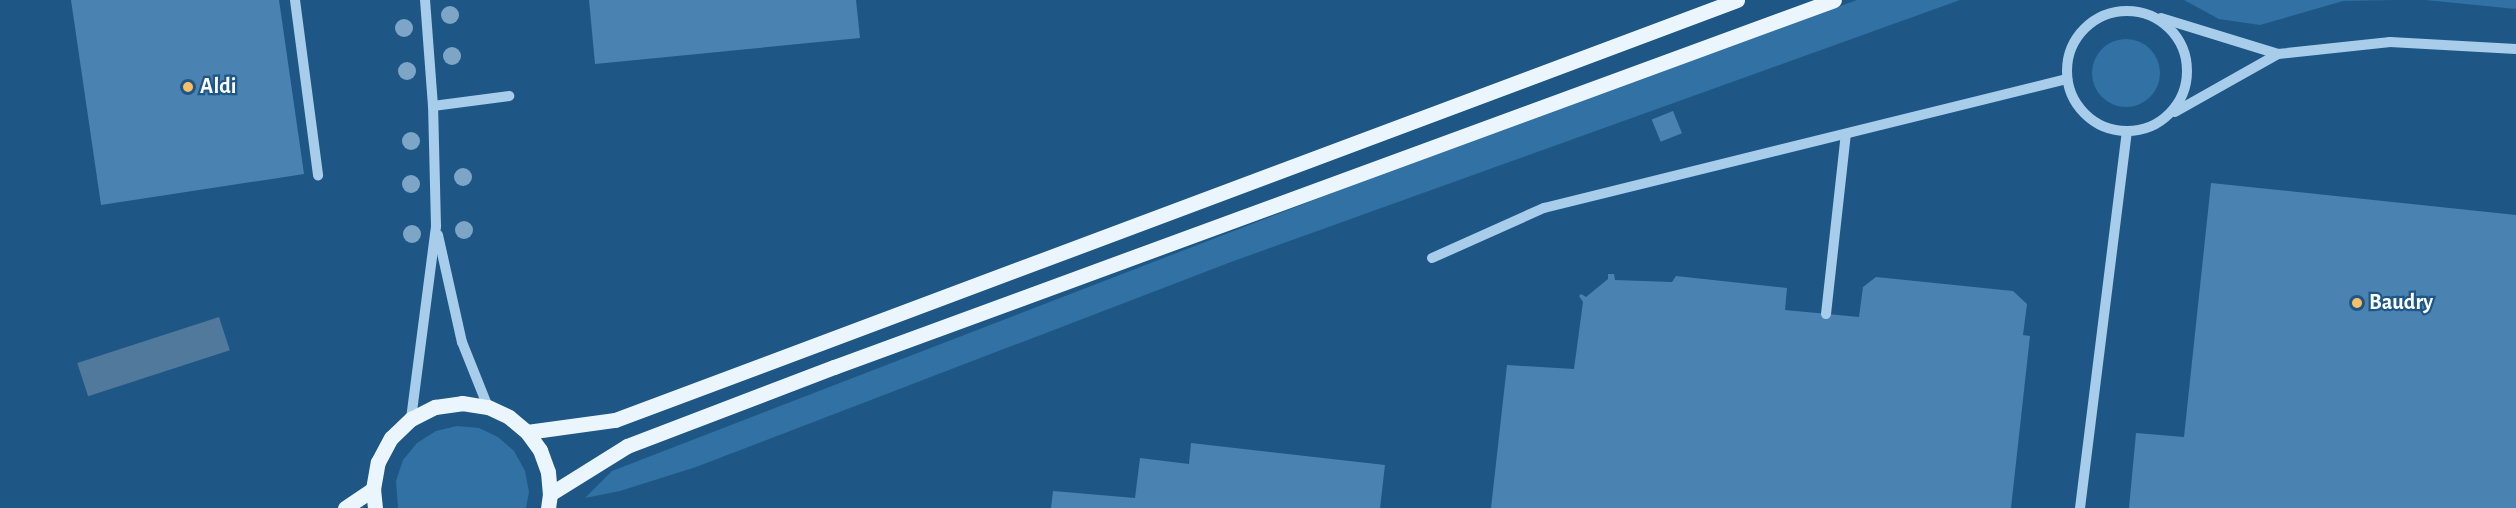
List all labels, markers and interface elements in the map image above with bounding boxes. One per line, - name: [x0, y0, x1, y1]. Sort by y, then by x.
- place label: Aldi: [200, 74, 236, 100]
- marker: Aldi: [181, 80, 195, 94]
- place label: Baudry: [2369, 290, 2433, 316]
- marker: Baudry: [2350, 296, 2364, 310]

